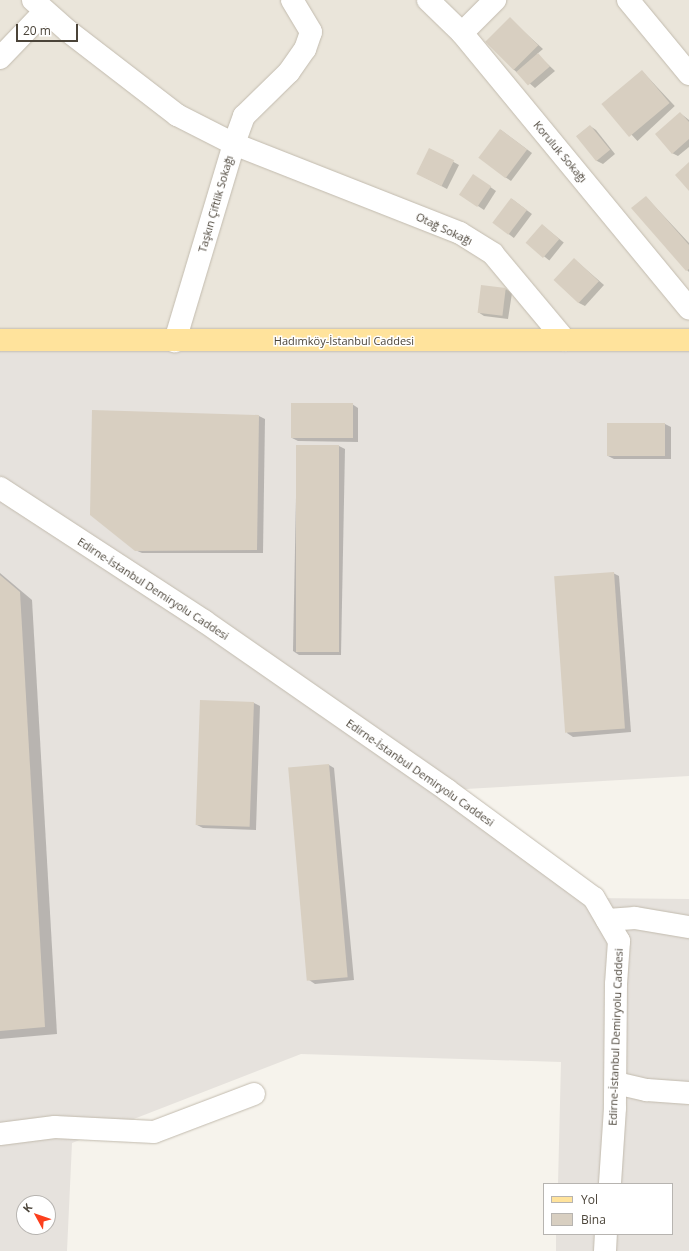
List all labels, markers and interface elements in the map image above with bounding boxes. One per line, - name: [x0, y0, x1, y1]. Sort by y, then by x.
- scale bar: [18, 16, 80, 42]
- text: 20 m: [23, 22, 51, 39]
- street label: Koruluk Sokağı: [531, 119, 589, 185]
- street label: Taşkın Çiftlik Sokağı: [196, 154, 236, 254]
- street label: Otağ Sokağı: [414, 210, 474, 248]
- street label: Hadımköy-İstanbul Caddesi: [274, 334, 414, 348]
- street label: Edirne-İstanbul Demiryolu Caddesi: [75, 535, 231, 643]
- street label: Edirne-İstanbul Demiryolu Caddesi: [343, 717, 497, 829]
- street label: Edirne-İstanbul Demiryolu Caddesi: [606, 948, 626, 1126]
- legend: [543, 1183, 673, 1235]
- text: Yol: [581, 1191, 598, 1208]
- north arrow: [16, 1195, 56, 1235]
- text: K: [19, 1200, 35, 1215]
- text: Bina: [581, 1211, 606, 1228]

